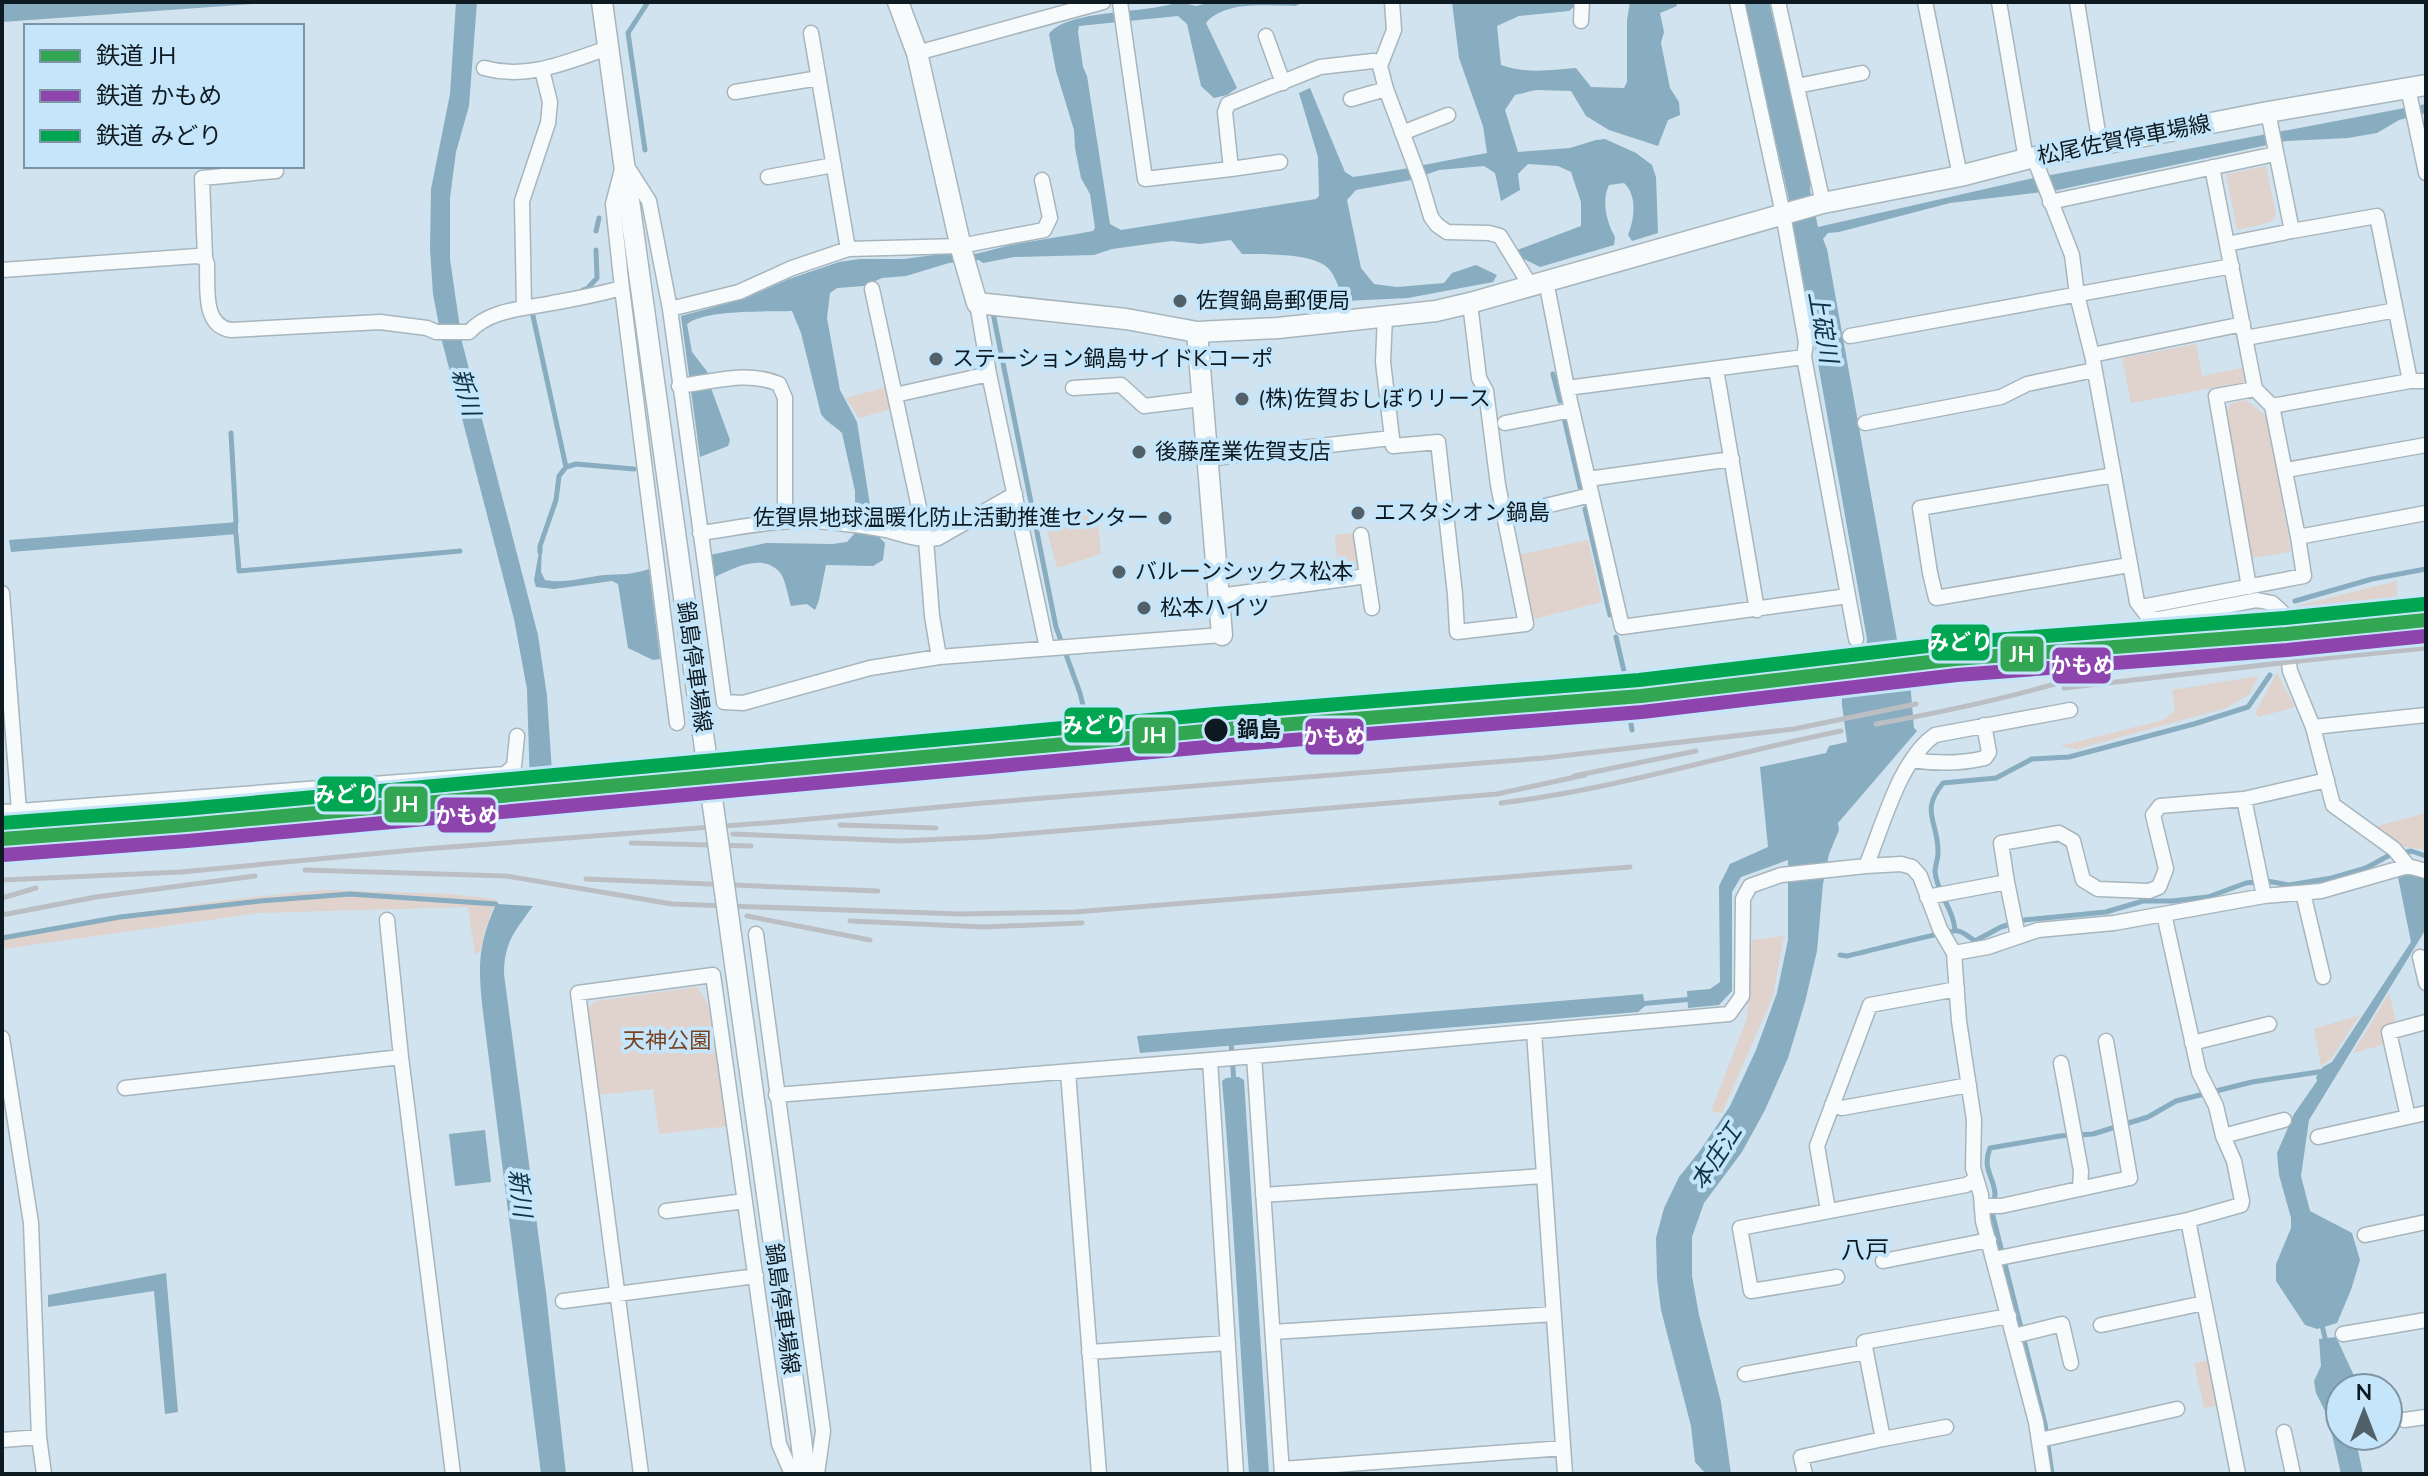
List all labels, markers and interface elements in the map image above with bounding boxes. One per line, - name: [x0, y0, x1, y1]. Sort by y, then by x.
- legend: [24, 24, 304, 168]
- text: 鉄道 JH: [96, 40, 176, 72]
- text: 鉄道 かもめ: [96, 80, 222, 112]
- street label: 松尾佐賀停車場線: [2035, 108, 2213, 172]
- text: 鉄道 みどり: [96, 120, 222, 152]
- place label: 佐賀鍋島郵便局: [1196, 286, 1350, 316]
- water label: 上碇川: [1801, 289, 1846, 368]
- marker: 佐賀鍋島郵便局: [1171, 292, 1189, 310]
- place label: ステーション鍋島サイドKコーポ: [952, 344, 1273, 374]
- marker: ステーション鍋島サイドKコーポ: [927, 350, 945, 368]
- water label: 新川: [444, 365, 488, 422]
- place label: (株)佐賀おしぼりリース: [1258, 384, 1491, 414]
- marker: (株)佐賀おしぼりリース: [1233, 390, 1251, 408]
- place label: 後藤産業佐賀支店: [1155, 437, 1331, 467]
- marker: 後藤産業佐賀支店: [1130, 443, 1148, 461]
- place label: エスタシオン鍋島: [1374, 498, 1550, 528]
- place label: 佐賀県地球温暖化防止活動推進センター: [753, 503, 1149, 533]
- marker: エスタシオン鍋島: [1349, 504, 1367, 522]
- marker: 佐賀県地球温暖化防止活動推進センター: [1156, 509, 1174, 527]
- place label: バルーンシックス松本: [1135, 557, 1353, 587]
- marker: バルーンシックス松本: [1110, 563, 1128, 581]
- place label: 松本ハイツ: [1160, 593, 1270, 623]
- marker: 松本ハイツ: [1135, 599, 1153, 617]
- street label: 鍋島停車場線: [670, 600, 718, 734]
- line badge: みどり: [1930, 623, 1991, 662]
- text: みどり: [1927, 628, 1993, 658]
- line badge: JH: [1999, 635, 2045, 673]
- text: JH: [2009, 640, 2034, 670]
- line badge: かもめ: [2051, 646, 2112, 685]
- text: かもめ: [2049, 651, 2115, 681]
- line badge: みどり: [1063, 706, 1124, 744]
- text: みどり: [1061, 711, 1127, 741]
- place label: 鍋島: [1237, 715, 1281, 745]
- line badge: JH: [1131, 716, 1177, 755]
- marker: 鍋島: [1202, 716, 1230, 744]
- line badge: かもめ: [1304, 717, 1365, 756]
- text: JH: [1141, 721, 1166, 751]
- text: かもめ: [1301, 722, 1367, 752]
- line badge: みどり: [316, 775, 377, 813]
- text: みどり: [313, 780, 379, 810]
- line badge: JH: [383, 785, 429, 824]
- text: JH: [393, 790, 418, 820]
- line badge: かもめ: [436, 796, 497, 834]
- text: かもめ: [434, 801, 500, 831]
- park label: 天神公園: [623, 1026, 711, 1056]
- water label: 本庄江: [1683, 1116, 1751, 1196]
- water label: 新川: [501, 1167, 539, 1222]
- district label: 八戸: [1841, 1234, 1889, 1266]
- street label: 鍋島停車場線: [758, 1242, 806, 1376]
- north arrow: [2324, 1372, 2404, 1452]
- text: N: [2356, 1378, 2372, 1408]

